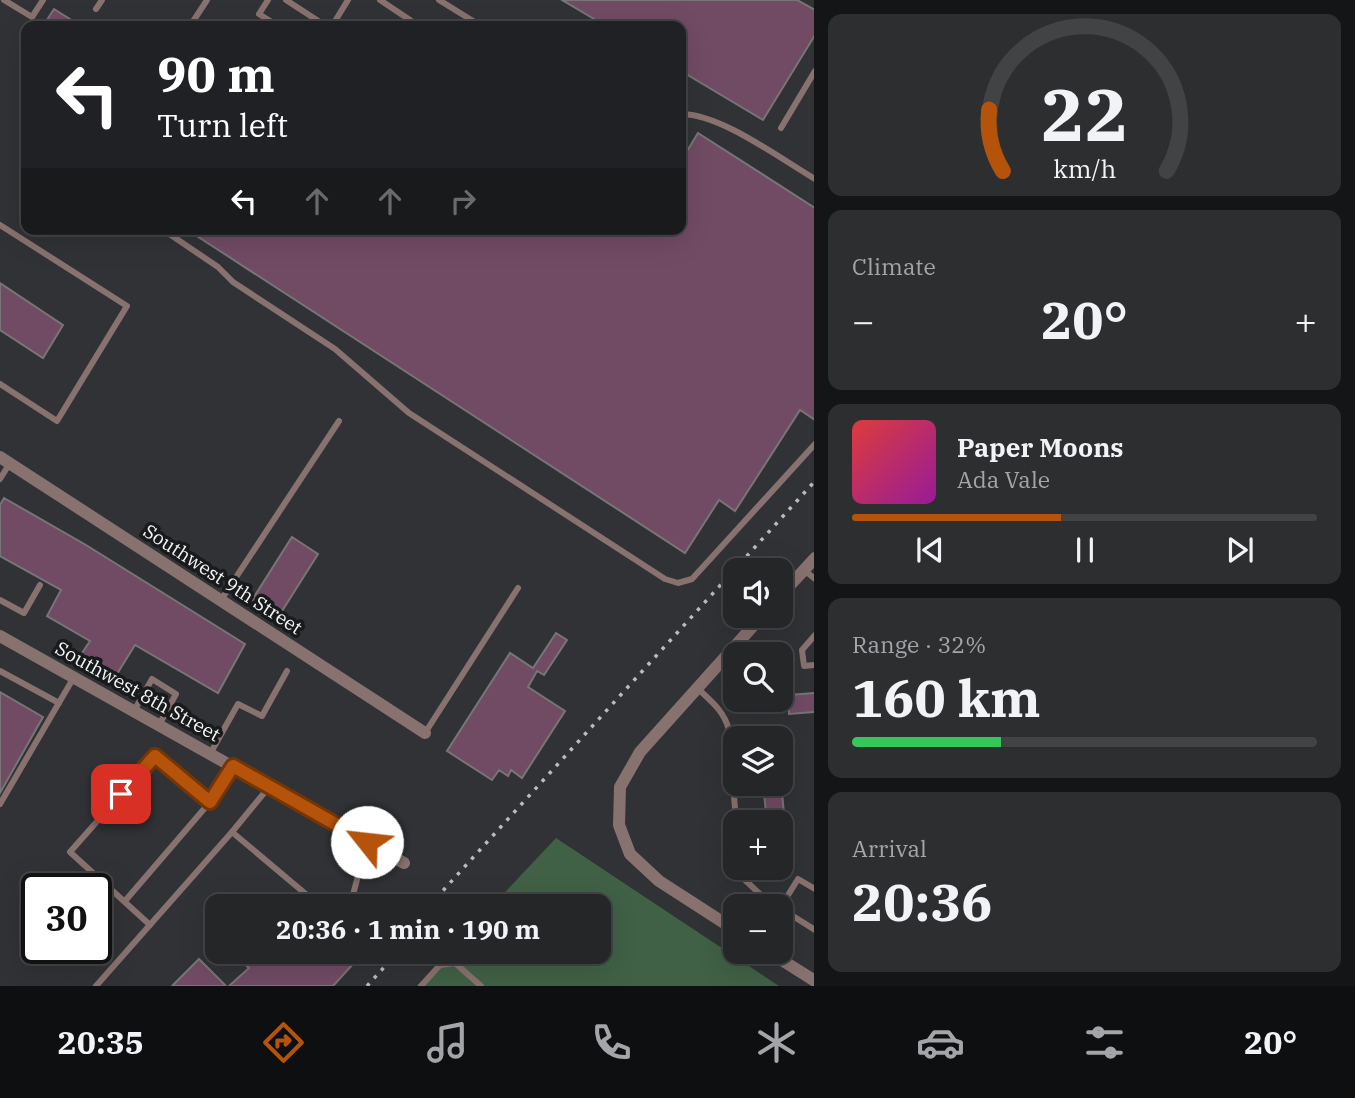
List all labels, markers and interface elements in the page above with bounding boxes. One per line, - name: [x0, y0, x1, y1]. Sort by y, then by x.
- text: 90 m: [157, 42, 275, 105]
- icon: left: [42, 49, 133, 140]
- text: 22: [1041, 66, 1128, 161]
- text: Turn left: [157, 104, 288, 146]
- text: km/h: [1053, 152, 1116, 185]
- icon: left: [225, 182, 263, 220]
- icon: ahead: [298, 182, 336, 220]
- icon: ahead: [371, 182, 409, 220]
- icon: right: [444, 182, 482, 220]
- text: Climate: [852, 251, 936, 281]
- text: 20°: [1041, 286, 1128, 353]
- text: −: [852, 296, 875, 345]
- text: +: [1294, 296, 1317, 345]
- text: Paper Moons: [957, 430, 1124, 464]
- text: Ada Vale: [957, 464, 1050, 494]
- street label: Southwest 9th Street: [139, 519, 307, 640]
- icon: previous: [911, 531, 949, 569]
- icon: pause: [1066, 531, 1104, 569]
- icon: next: [1221, 531, 1259, 569]
- map controls: [723, 558, 793, 964]
- button: sound: [723, 558, 793, 628]
- text: Range · 32%: [852, 629, 986, 659]
- street label: Southwest 8th Street: [51, 636, 225, 746]
- button: search: [723, 642, 793, 712]
- text: 160 km: [852, 664, 1041, 731]
- button: layers: [723, 726, 793, 796]
- pin: [91, 764, 151, 824]
- icon: arrive: [102, 775, 140, 813]
- position arrow: [330, 805, 404, 879]
- button: +: [723, 810, 793, 880]
- text: Arrival: [852, 833, 927, 863]
- text: 20:36: [852, 868, 993, 935]
- speed limit sign: 30: [21, 873, 112, 964]
- button: −: [723, 894, 793, 964]
- text: 20:36 · 1 min · 190 m: [276, 912, 540, 946]
- icon: directions: [259, 1018, 308, 1067]
- icon: music: [423, 1018, 472, 1067]
- icon: phone: [587, 1018, 636, 1067]
- icon: climate: [752, 1018, 801, 1067]
- icon: car: [916, 1018, 965, 1067]
- icon: filters: [1080, 1018, 1129, 1067]
- text: 20:35: [58, 1021, 144, 1063]
- text: 20°: [1244, 1021, 1297, 1063]

